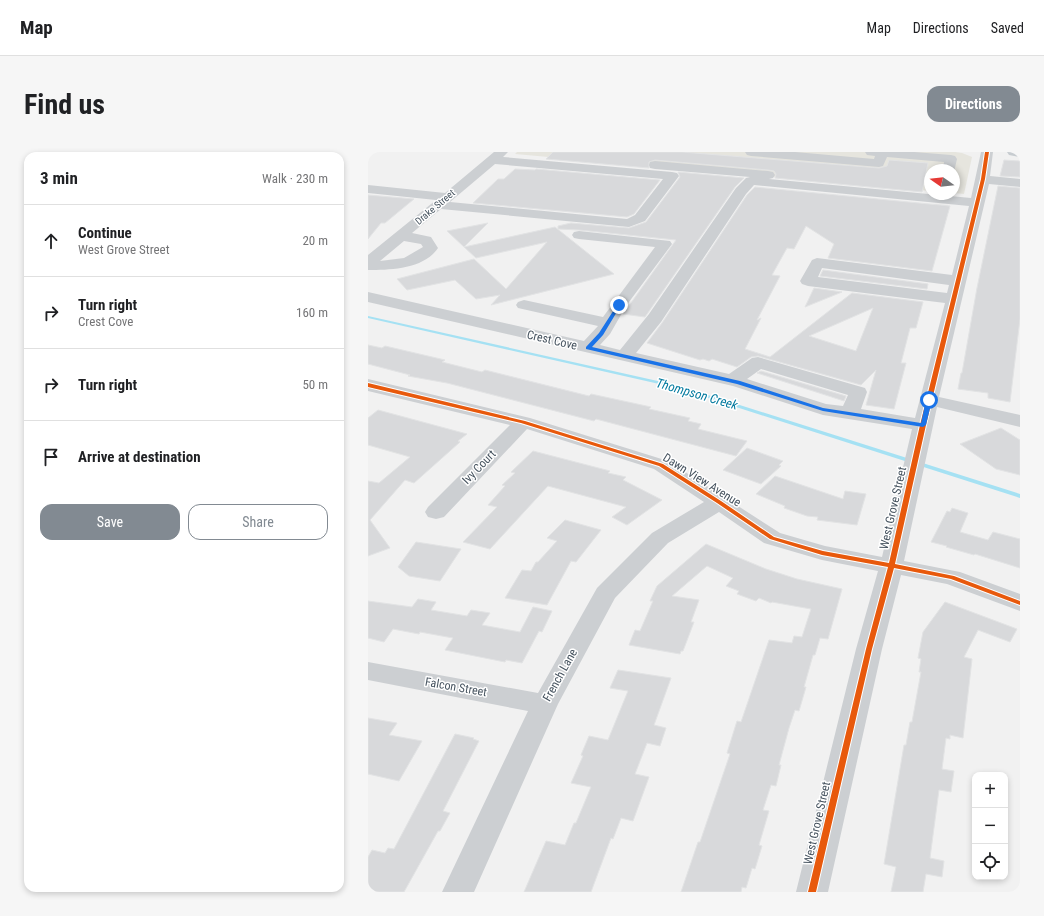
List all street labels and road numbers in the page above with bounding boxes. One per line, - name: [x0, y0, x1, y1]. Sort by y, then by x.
- street label: Drake Street: [413, 187, 457, 227]
- street label: Crest Cove: [525, 327, 579, 353]
- street label: Ivy Court: [459, 447, 499, 487]
- street label: Dawn View Avenue: [660, 450, 744, 510]
- street label: West Grove Street: [877, 465, 909, 551]
- street label: French Lane: [540, 646, 580, 704]
- street label: Falcon Street: [424, 675, 488, 699]
- street label: West Grove Street: [801, 780, 833, 866]

